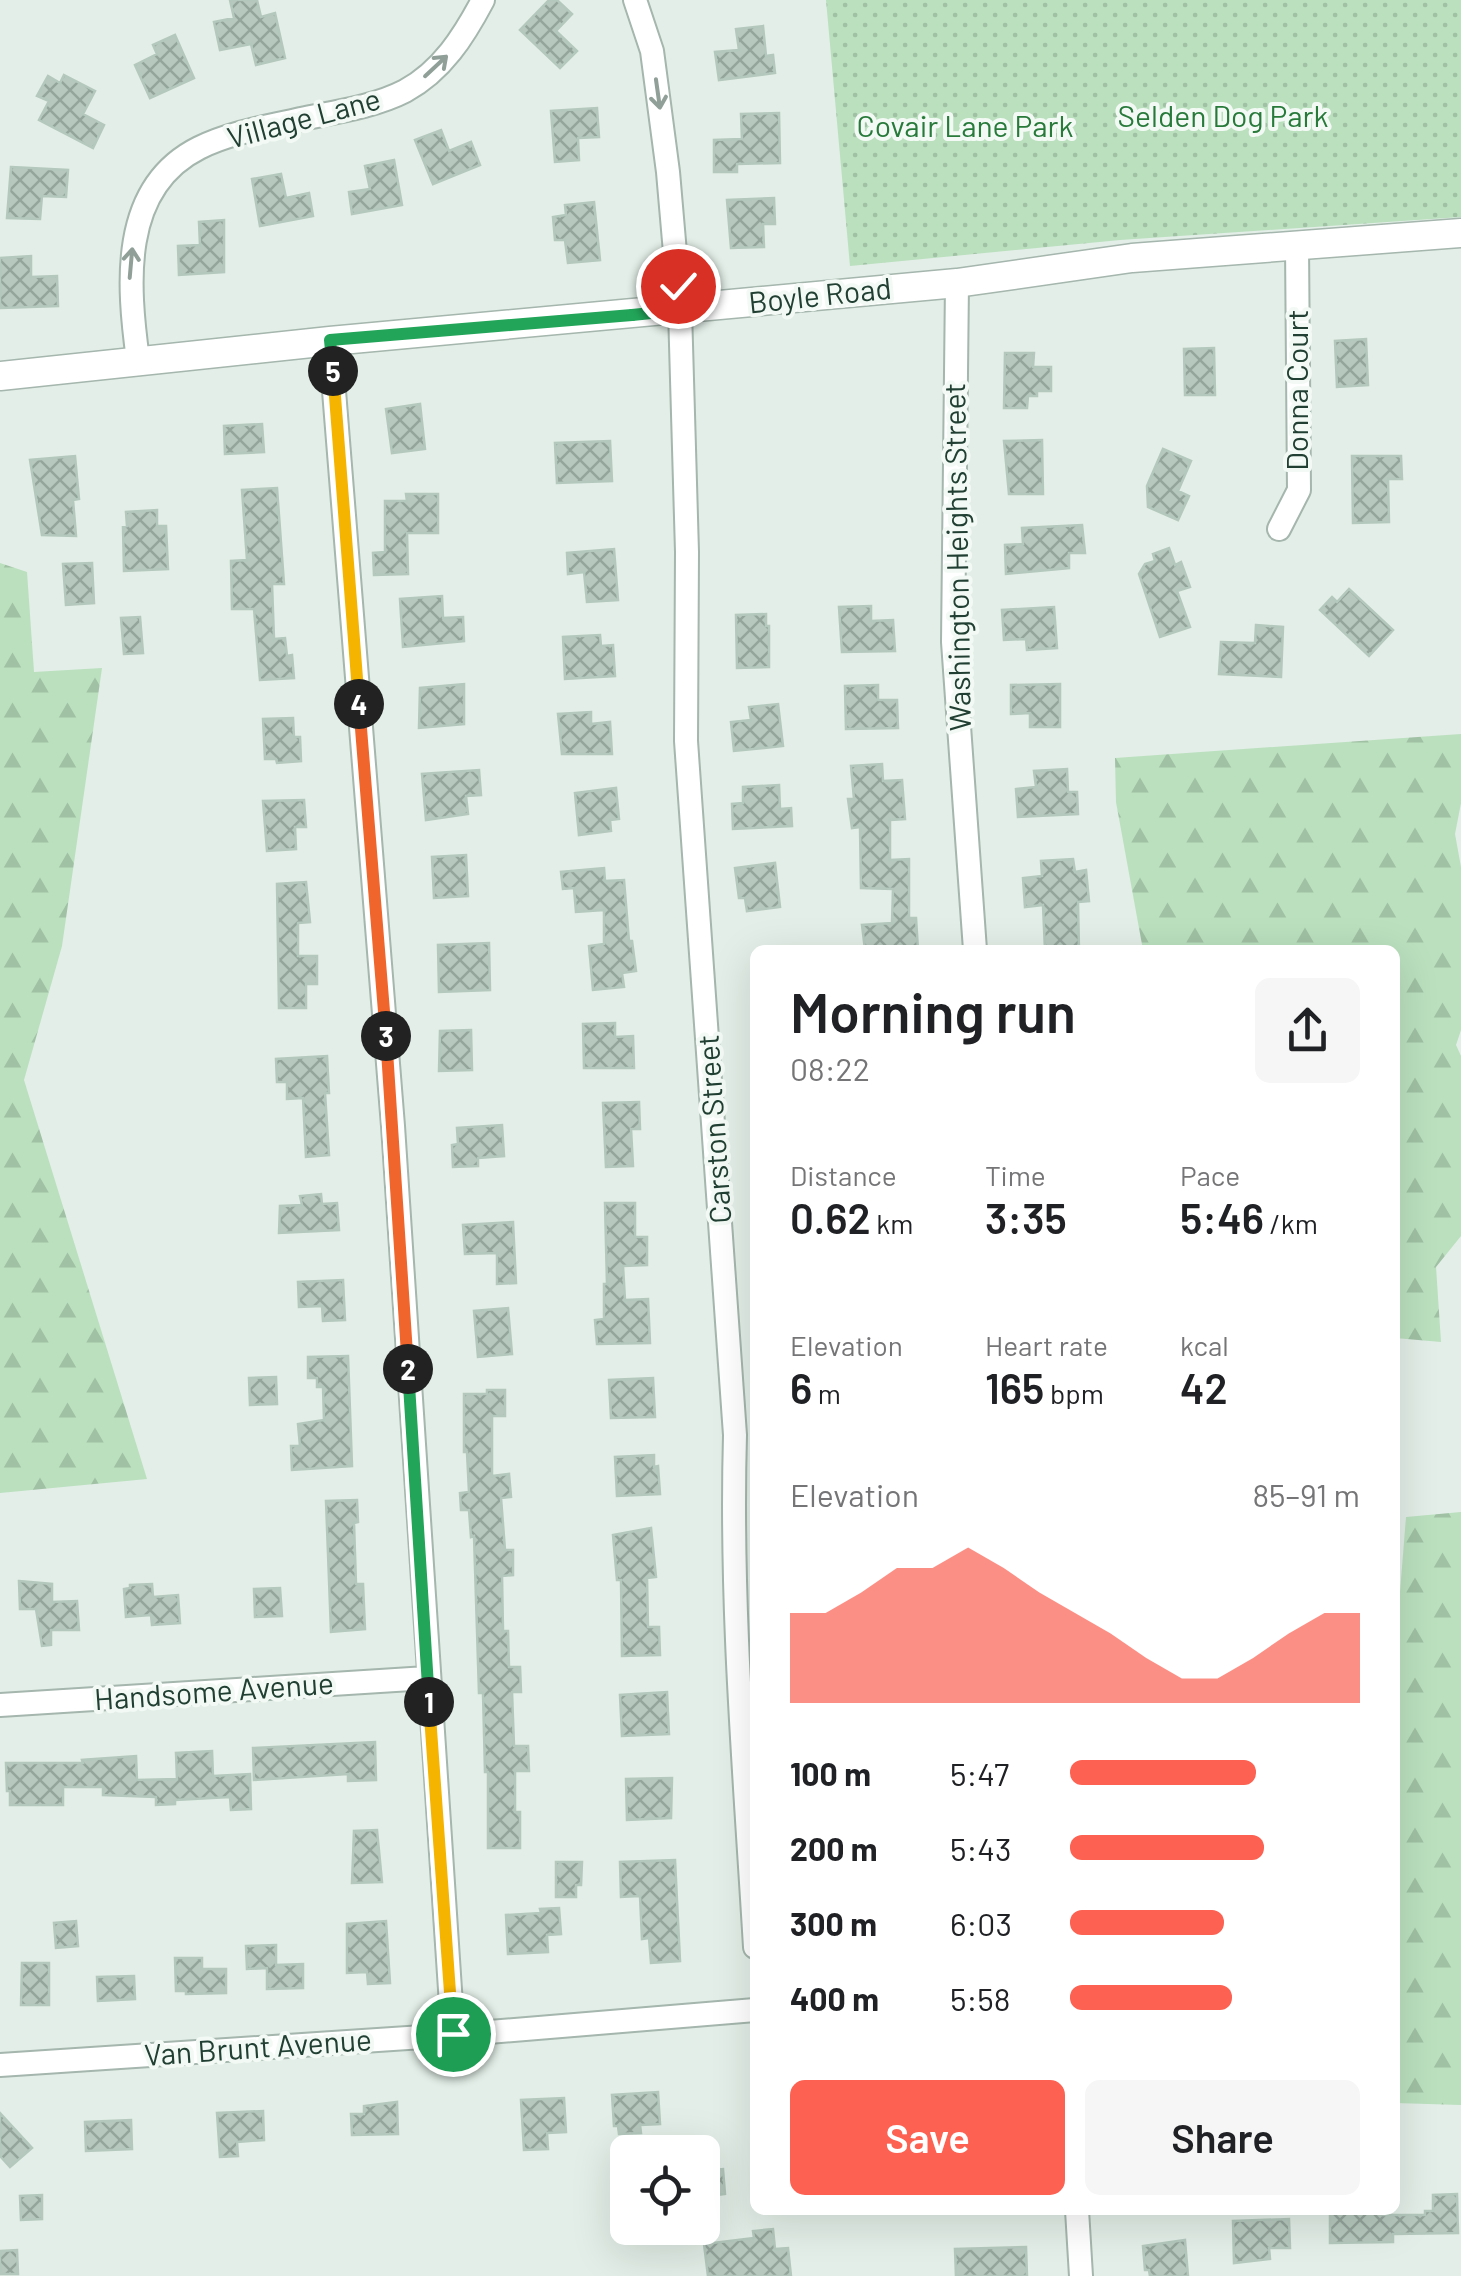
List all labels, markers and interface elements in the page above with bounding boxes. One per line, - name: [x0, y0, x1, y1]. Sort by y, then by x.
- one-way arrow: [423, 54, 449, 78]
- one-way arrow: [649, 78, 667, 110]
- street label: Village Lane: [223, 79, 384, 155]
- park label: Selden Dog Park: [1118, 97, 1328, 133]
- park label: Covair Lane Park: [856, 107, 1074, 143]
- pin: [636, 244, 721, 329]
- one-way arrow: [122, 247, 141, 280]
- icon: check: [651, 259, 706, 314]
- street label: Boyle Road: [746, 269, 893, 319]
- street label: Donna Court: [1278, 309, 1314, 471]
- pin: 5: [308, 346, 358, 396]
- text: 5: [325, 354, 341, 388]
- street label: Washington Heights Street: [935, 383, 977, 732]
- pin: 4: [334, 679, 384, 729]
- text: 4: [351, 687, 367, 721]
- text: Morning run: [790, 978, 1076, 1044]
- button: share: [1255, 978, 1360, 1083]
- pin: 3: [361, 1011, 411, 1061]
- text: 3: [378, 1019, 394, 1053]
- street label: Carston Street: [688, 1033, 738, 1225]
- text: 08:22: [790, 1049, 870, 1087]
- text: Distance: [790, 1158, 897, 1192]
- text: Time: [985, 1158, 1046, 1192]
- text: Pace: [1180, 1158, 1240, 1192]
- text: 0.62: [790, 1192, 871, 1242]
- text: 3:35: [985, 1192, 1067, 1242]
- text: 5:46: [1180, 1192, 1264, 1242]
- text: km: [871, 1206, 913, 1240]
- text: /km: [1264, 1206, 1318, 1240]
- text: Elevation: [790, 1328, 903, 1362]
- text: Heart rate: [985, 1328, 1108, 1362]
- text: kcal: [1180, 1328, 1229, 1362]
- pin: 2: [383, 1344, 433, 1394]
- text: 2: [400, 1352, 416, 1386]
- text: 6: [790, 1362, 812, 1412]
- text: 165: [985, 1362, 1044, 1412]
- text: 42: [1180, 1362, 1228, 1412]
- text: m: [812, 1376, 841, 1410]
- text: bpm: [1044, 1376, 1104, 1410]
- text: Elevation: [790, 1475, 919, 1513]
- text: 85–91 m: [1252, 1475, 1360, 1513]
- street label: Handsome Avenue: [93, 1664, 335, 1716]
- pin: 1: [404, 1677, 454, 1727]
- text: 1: [424, 1685, 434, 1719]
- text: 100 m: [790, 1754, 871, 1792]
- text: 5:47: [950, 1754, 1009, 1792]
- text: 200 m: [790, 1829, 878, 1867]
- text: 5:43: [950, 1829, 1011, 1867]
- text: 300 m: [790, 1904, 877, 1942]
- text: 6:03: [950, 1904, 1012, 1942]
- text: 400 m: [790, 1979, 879, 2017]
- text: 5:58: [950, 1979, 1010, 2017]
- pin: [411, 1992, 496, 2077]
- icon: arrive: [426, 2007, 481, 2062]
- street label: Van Brunt Avenue: [143, 2020, 373, 2072]
- button: Save: [790, 2080, 1065, 2195]
- button: Share: [1085, 2080, 1360, 2195]
- map controls: [610, 2135, 720, 2245]
- button: locate: [610, 2135, 720, 2245]

